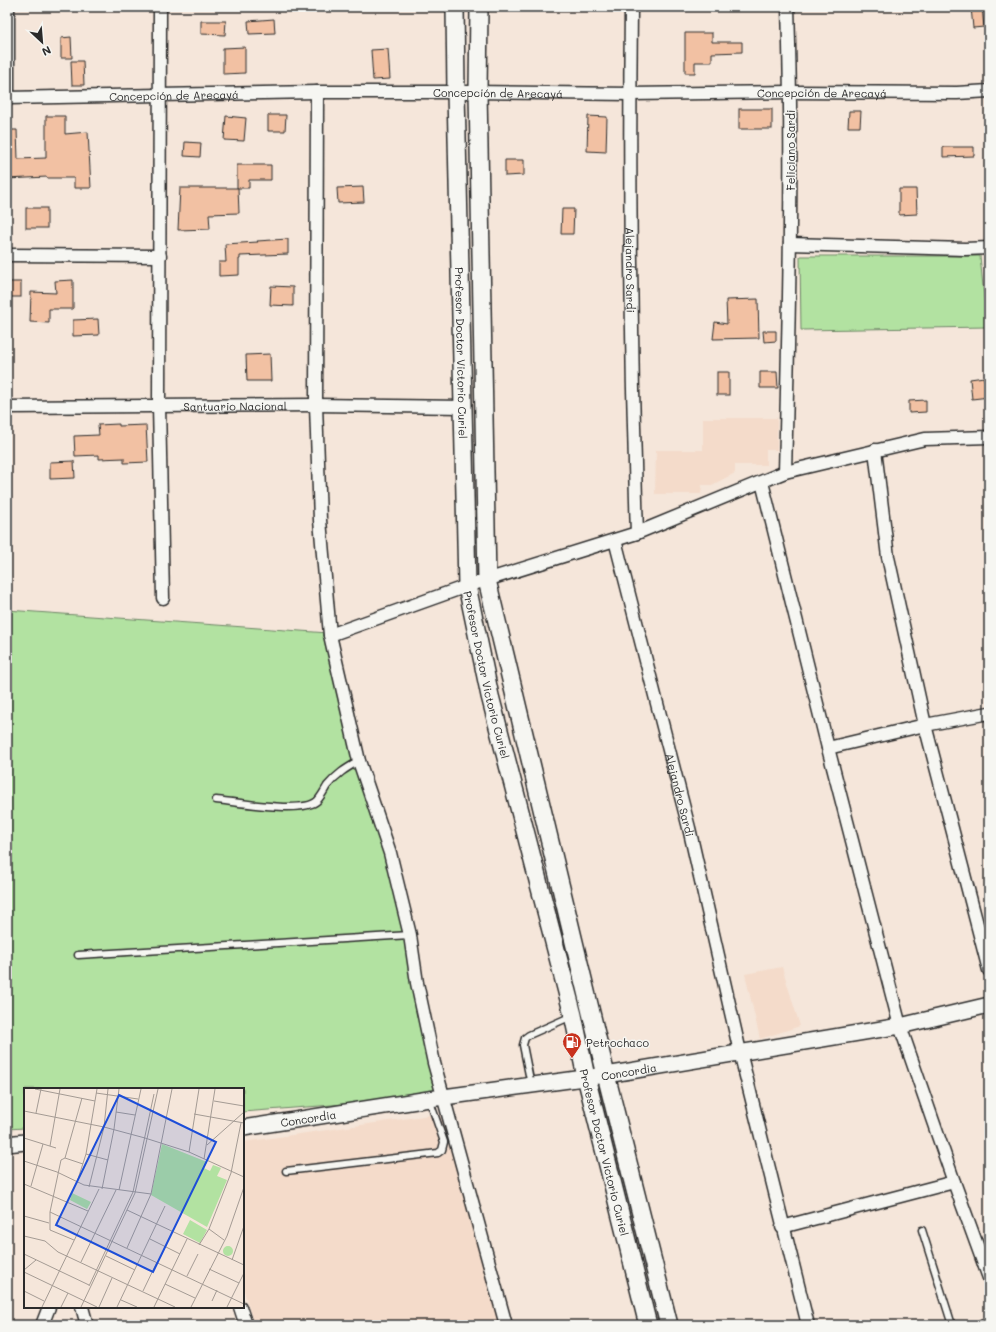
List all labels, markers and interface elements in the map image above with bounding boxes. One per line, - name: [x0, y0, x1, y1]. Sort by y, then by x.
- north arrow: [22, 22, 62, 62]
- text: N: [40, 43, 54, 60]
- street label: Concepción de Arecayá: [757, 84, 887, 100]
- street label: Concepción de Arecayá: [433, 85, 563, 101]
- street label: Concepción de Arecayá: [109, 86, 239, 104]
- street label: Feliciano Sardi: [783, 110, 798, 190]
- street label: Alejandro Sardi: [623, 227, 639, 313]
- street label: Profesor Doctor Victorio Curiel: [452, 267, 471, 439]
- street label: Santuario Nacional: [183, 398, 287, 413]
- street label: Profesor Doctor Victorio Curiel: [461, 589, 513, 760]
- street label: Alejandro Sardi: [663, 751, 698, 838]
- fuel station icon: Petrochaco: [561, 1031, 583, 1059]
- place label: Petrochaco: [586, 1035, 649, 1050]
- street label: Concordia: [600, 1059, 658, 1083]
- street label: Profesor Doctor Victorio Curiel: [577, 1067, 633, 1237]
- inset map: [24, 1088, 244, 1308]
- street label: Concordia: [279, 1106, 337, 1130]

